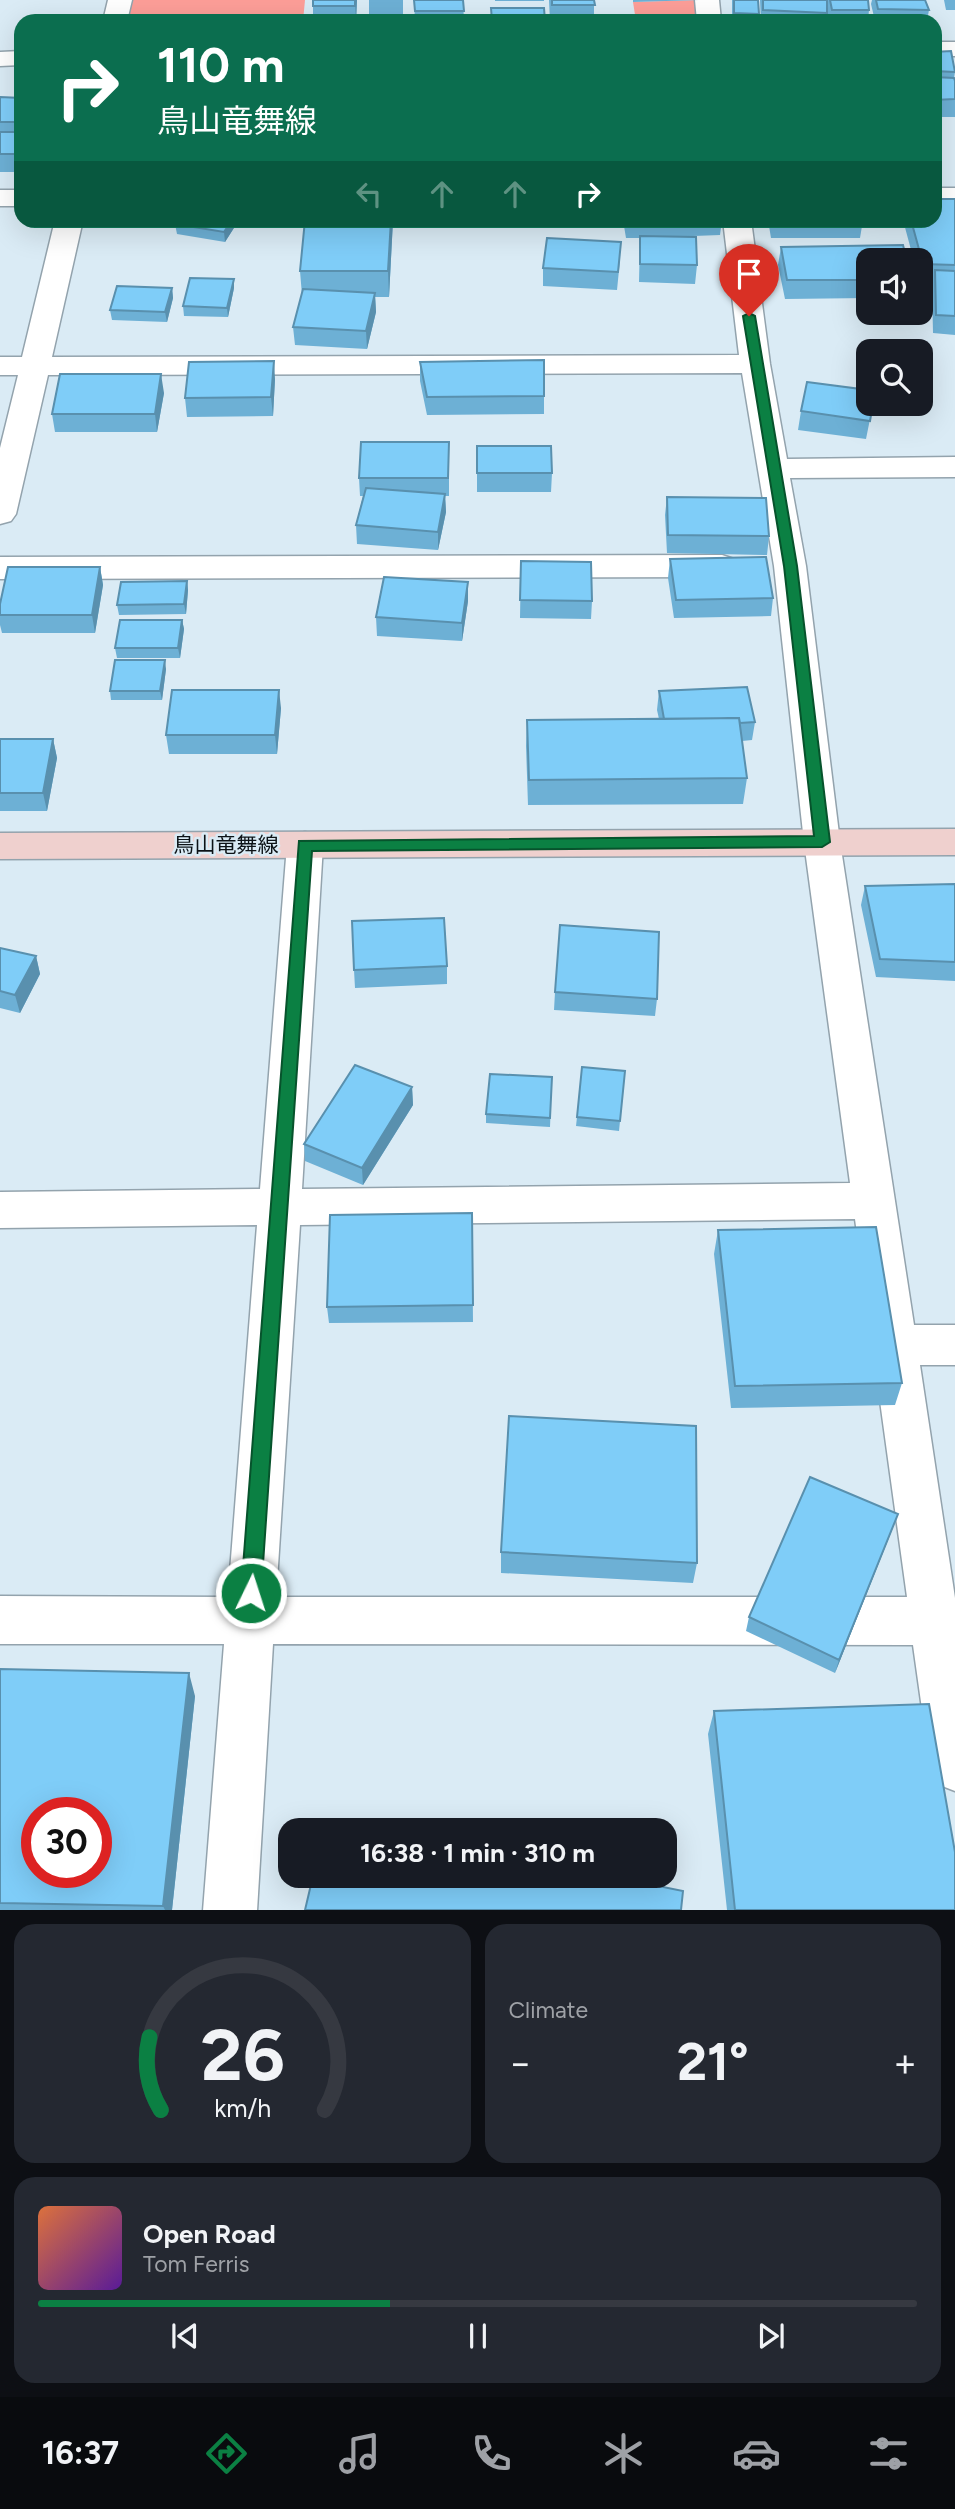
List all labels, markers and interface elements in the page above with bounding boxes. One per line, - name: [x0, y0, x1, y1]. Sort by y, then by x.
- text: 110 m: [157, 35, 285, 94]
- icon: right: [42, 42, 133, 133]
- text: 鳥山竜舞線: [157, 102, 317, 140]
- icon: left: [350, 175, 388, 213]
- icon: ahead: [423, 175, 461, 213]
- icon: ahead: [496, 175, 534, 213]
- icon: right: [569, 175, 607, 213]
- pin: [719, 244, 779, 316]
- map controls: [856, 248, 933, 416]
- button: sound: [856, 248, 933, 325]
- icon: arrive: [730, 255, 768, 293]
- button: search: [856, 339, 933, 416]
- street label: 鳥山竜舞線: [174, 832, 279, 857]
- position arrow: [214, 1556, 288, 1630]
- speed limit sign: 30: [21, 1797, 112, 1888]
- text: 16:38 · 1 min · 310 m: [360, 1837, 595, 1869]
- text: Climate: [509, 1996, 588, 2024]
- text: 26: [200, 2011, 284, 2098]
- text: 21°: [677, 2031, 749, 2093]
- text: −: [509, 2040, 532, 2086]
- text: +: [893, 2040, 917, 2086]
- text: km/h: [214, 2092, 271, 2122]
- text: Open Road: [143, 2218, 276, 2250]
- text: Tom Ferris: [143, 2250, 249, 2278]
- icon: previous: [166, 2317, 204, 2355]
- icon: pause: [459, 2317, 497, 2355]
- icon: next: [752, 2317, 790, 2355]
- icon: directions: [202, 2429, 251, 2478]
- icon: music: [335, 2429, 384, 2478]
- icon: phone: [467, 2429, 516, 2478]
- icon: climate: [599, 2429, 648, 2478]
- icon: car: [732, 2429, 781, 2478]
- icon: filters: [864, 2429, 913, 2478]
- text: 16:37: [42, 2434, 119, 2472]

